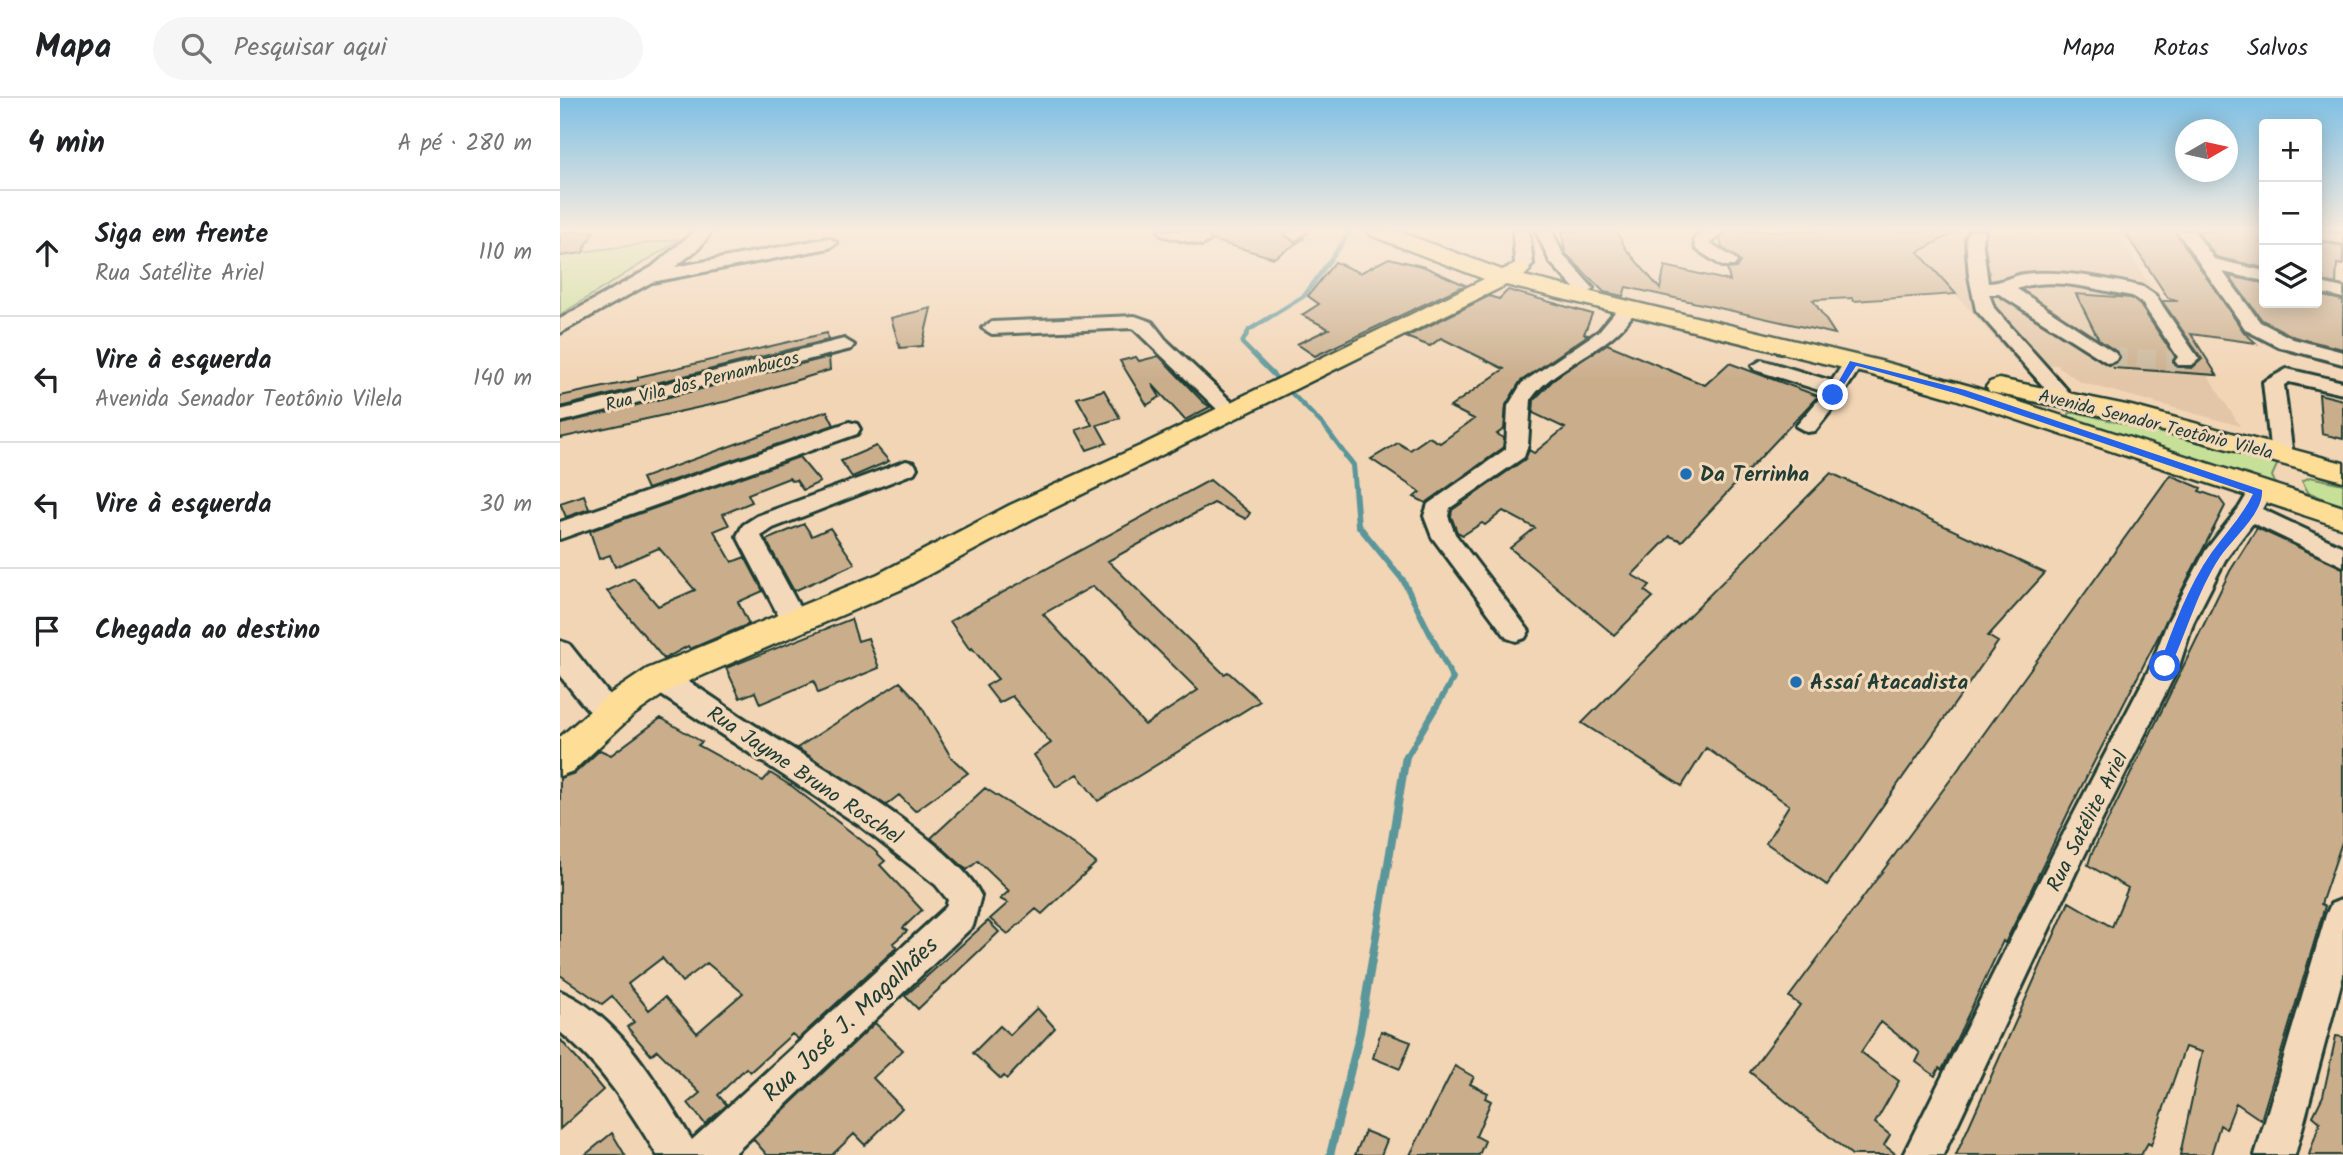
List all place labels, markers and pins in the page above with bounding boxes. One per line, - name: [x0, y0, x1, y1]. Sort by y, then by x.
- place label: Da Terrinha: [1700, 459, 1810, 492]
- marker: Da Terrinha: [1678, 466, 1694, 482]
- place label: Assaí Atacadista: [1810, 667, 1969, 700]
- marker: Assaí Atacadista: [1788, 674, 1804, 690]

